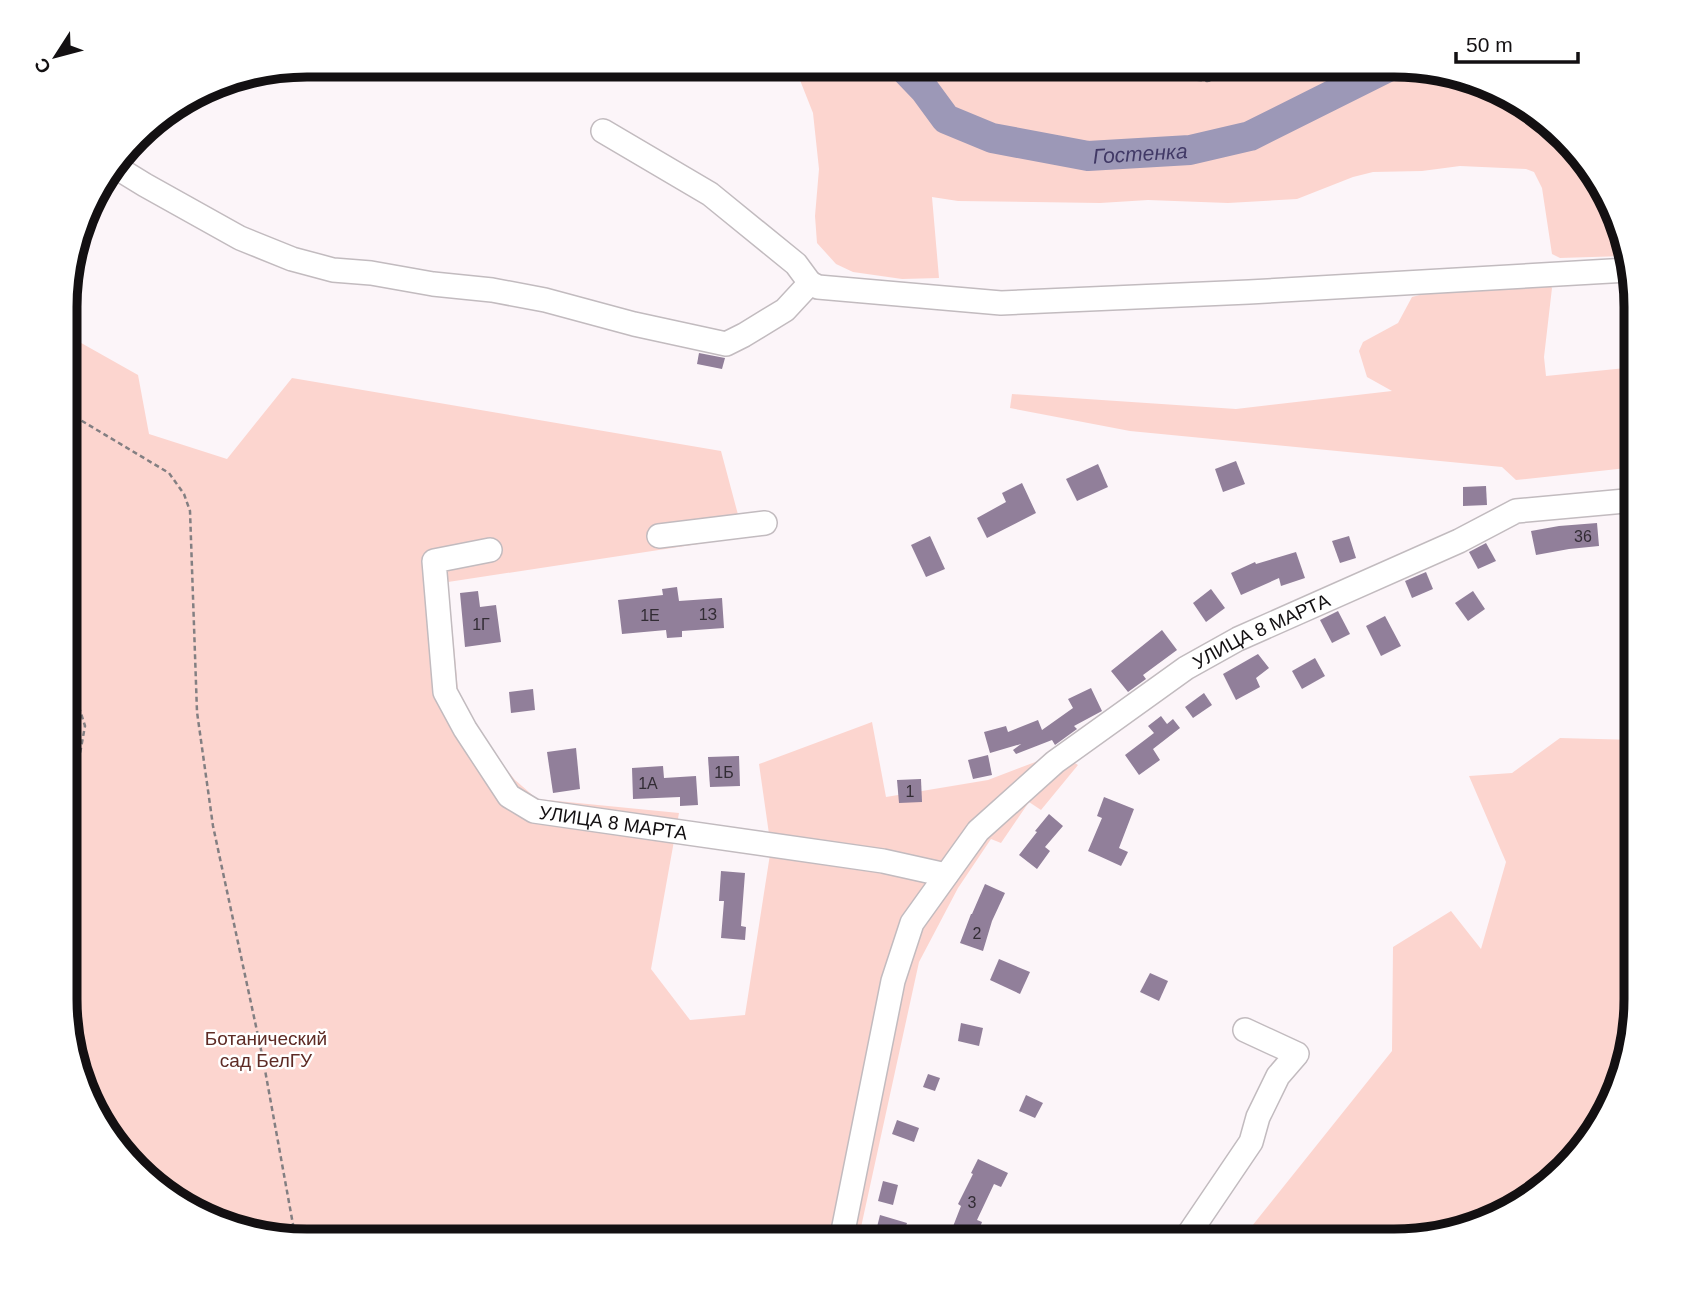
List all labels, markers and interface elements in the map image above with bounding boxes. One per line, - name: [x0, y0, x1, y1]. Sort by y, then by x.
- north arrow: [21, 21, 91, 91]
- scale bar: [1456, 21, 1578, 65]
- text: 50 m: [1466, 33, 1513, 56]
- text: С: [30, 54, 55, 77]
- water label: Гостенка: [1092, 139, 1188, 167]
- house number: 36: [1574, 528, 1592, 545]
- street label: УЛИЦА 8 МАРТА: [1189, 589, 1333, 673]
- house number: 1З: [699, 606, 717, 623]
- house number: 1Е: [640, 607, 660, 624]
- house number: 1Г: [472, 616, 490, 633]
- house number: 1Б: [714, 764, 734, 781]
- house number: 1А: [638, 775, 658, 792]
- house number: 1: [906, 783, 915, 800]
- street label: УЛИЦА 8 МАРТА: [538, 801, 689, 843]
- house number: 2: [973, 925, 982, 942]
- park label: Ботанический сад БелГУ: [205, 1028, 327, 1071]
- house number: 3: [968, 1194, 977, 1211]

